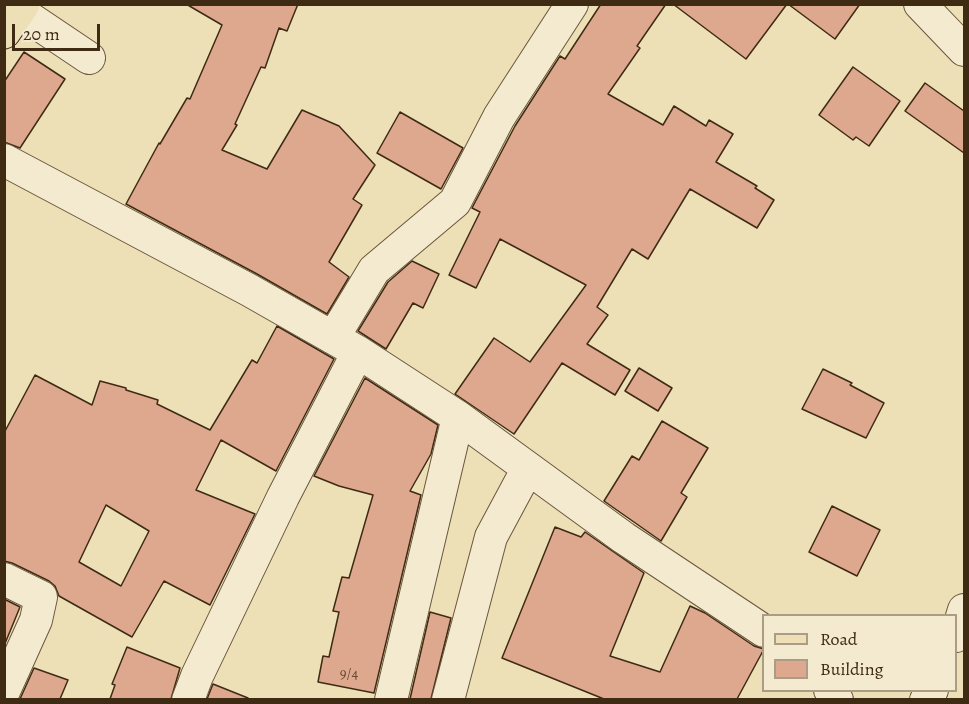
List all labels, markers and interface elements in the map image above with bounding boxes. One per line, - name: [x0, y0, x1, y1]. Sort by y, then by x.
- scale bar: [15, 12, 104, 50]
- text: 20 m: [23, 22, 60, 46]
- legend: [762, 614, 957, 692]
- text: Road: [820, 627, 857, 651]
- text: Building: [820, 657, 884, 681]
- house number: 9/4: [340, 665, 358, 683]

